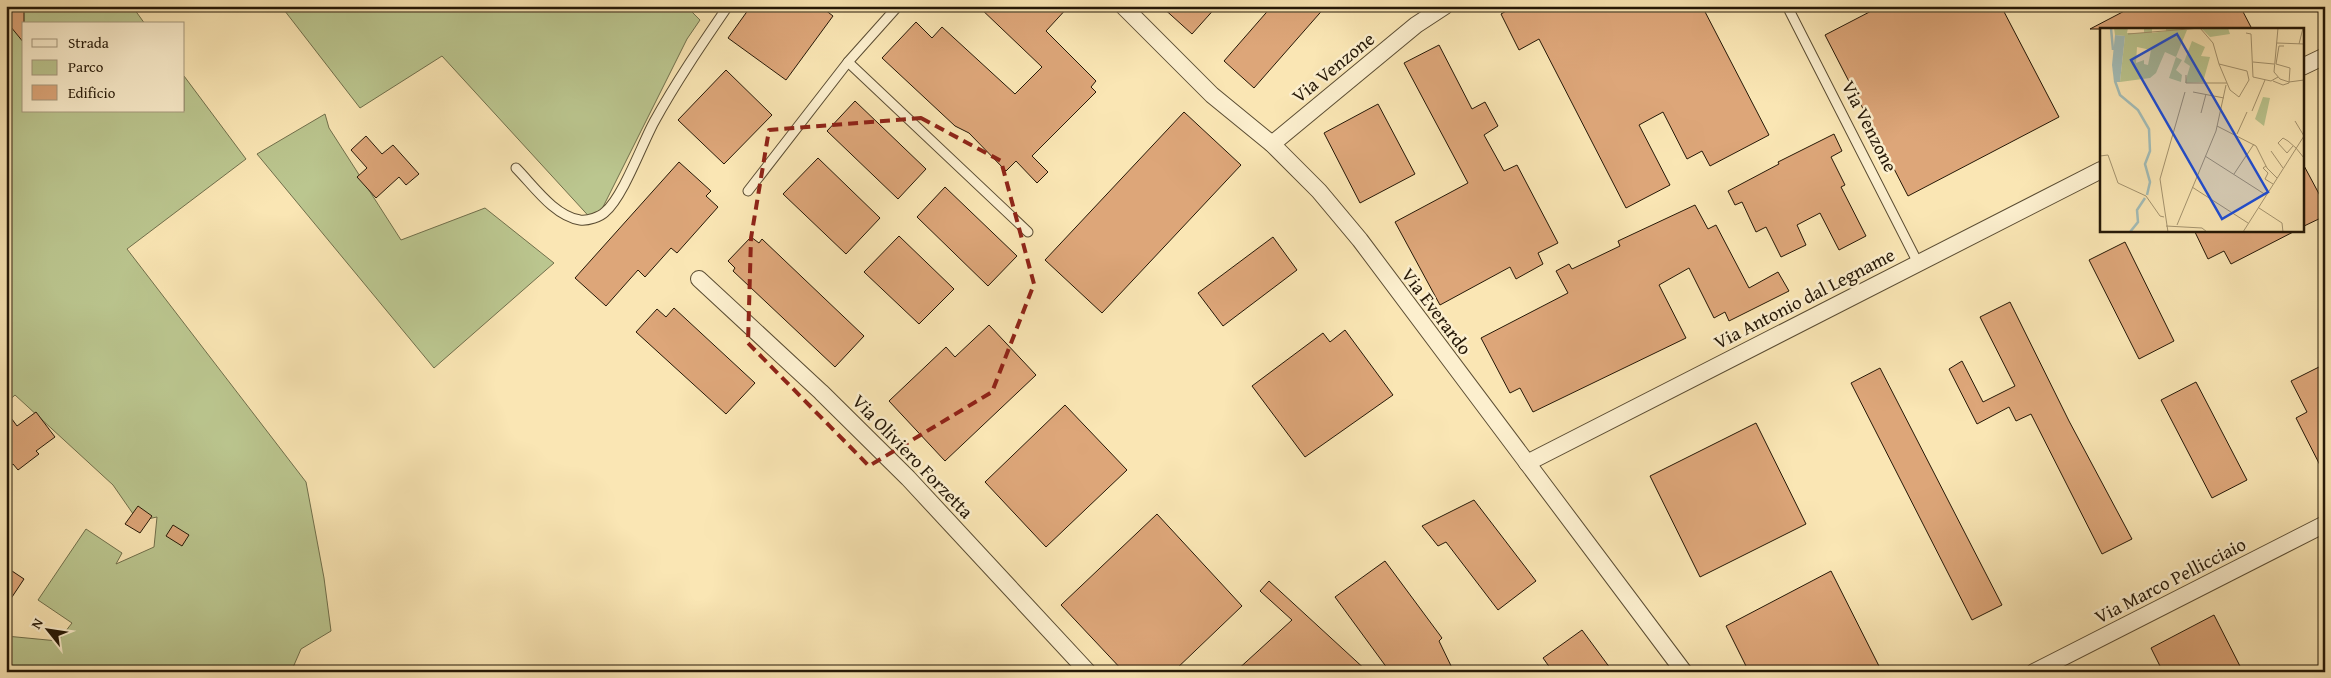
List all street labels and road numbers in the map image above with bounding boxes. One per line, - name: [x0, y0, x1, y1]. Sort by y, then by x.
- street label: Via Venzone: [1286, 25, 1381, 109]
- street label: Via Venzone: [1835, 75, 1905, 177]
- street label: Via Antonio dal Legname: [1709, 240, 1899, 356]
- street label: Via Everardo: [1395, 262, 1479, 360]
- street label: Via Oliviero Forzetta: [846, 387, 980, 525]
- street label: Via Marco Pellicciaio: [2089, 530, 2251, 630]

